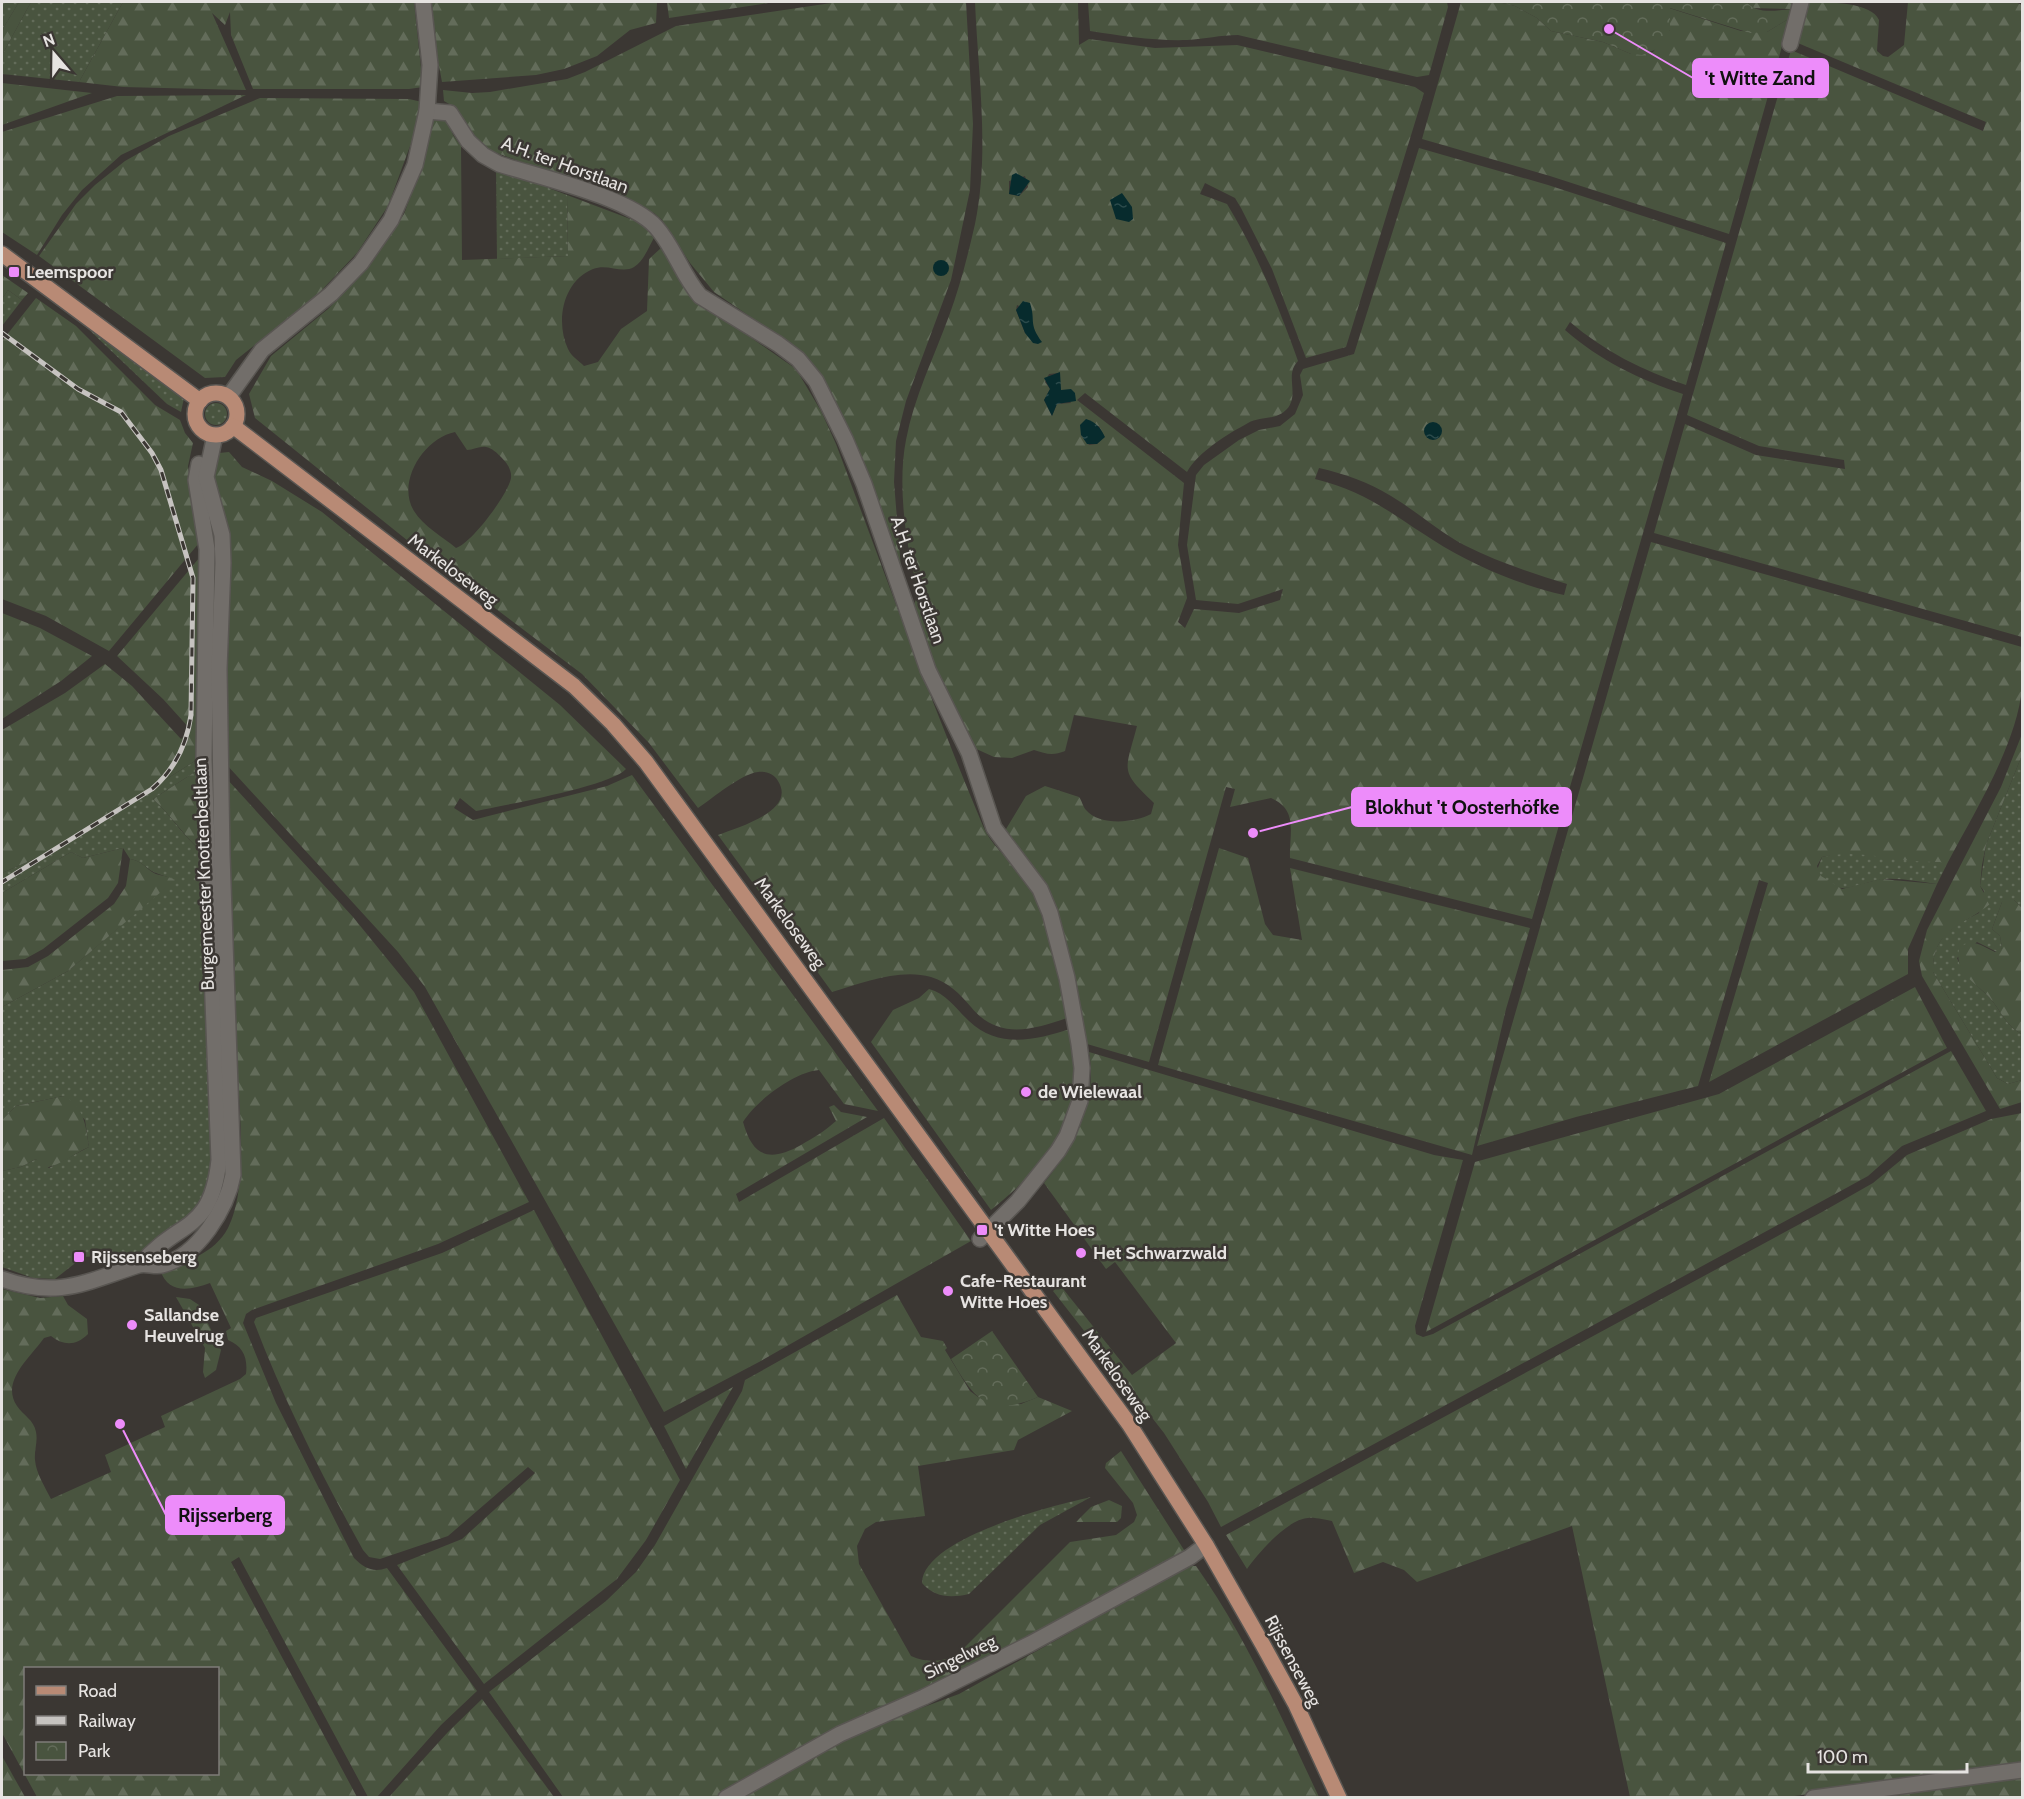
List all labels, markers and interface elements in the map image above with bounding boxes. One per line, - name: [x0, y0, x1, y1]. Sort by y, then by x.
- north arrow: [24, 24, 84, 84]
- text: N: [40, 30, 58, 51]
- callout: 't Witte Zand: [1693, 59, 1828, 97]
- text: 't Witte Zand: [1705, 66, 1815, 90]
- street label: A.H. ter Horstlaan: [499, 132, 631, 198]
- place label: Leemspoor: [26, 261, 114, 283]
- marker: Leemspoor: [7, 265, 21, 279]
- street label: A.H. ter Horstlaan: [886, 513, 950, 647]
- street label: Markeloseweg: [403, 529, 503, 612]
- street label: Burgemeester Knottenbeltlaan: [189, 757, 219, 991]
- callout: Blokhut 't Oosterhöfke: [1352, 788, 1571, 826]
- text: Blokhut 't Oosterhöfke: [1365, 795, 1559, 819]
- street label: Markeloseweg: [749, 873, 831, 974]
- place label: de Wielewaal: [1038, 1081, 1142, 1103]
- marker: de Wielewaal: [1019, 1085, 1033, 1099]
- place label: 't Witte Hoes: [994, 1219, 1095, 1241]
- marker: 't Witte Hoes: [975, 1223, 989, 1237]
- place label: Het Schwarzwald: [1093, 1242, 1227, 1264]
- place label: Rijssenseberg: [91, 1246, 197, 1268]
- marker: Het Schwarzwald: [1074, 1246, 1088, 1260]
- marker: Rijssenseberg: [72, 1250, 86, 1264]
- place label: Cafe-Restaurant Witte Hoes: [960, 1270, 1086, 1313]
- marker: Cafe-Restaurant Witte Hoes: [941, 1284, 955, 1298]
- place label: Sallandse Heuvelrug: [144, 1304, 224, 1347]
- marker: Sallandse Heuvelrug: [125, 1318, 139, 1332]
- street label: Markeloseweg: [1077, 1325, 1157, 1426]
- callout: Rijsserberg: [166, 1496, 284, 1534]
- text: Rijsserberg: [178, 1503, 272, 1527]
- street label: Rijssenseweg: [1260, 1612, 1327, 1711]
- street label: Singelweg: [920, 1630, 1001, 1684]
- legend: [24, 1667, 219, 1775]
- text: Road: [78, 1680, 117, 1702]
- text: Railway: [78, 1710, 136, 1732]
- scale bar: [1808, 1736, 1967, 1774]
- text: Park: [78, 1740, 111, 1762]
- text: 100 m: [1817, 1746, 1868, 1768]

